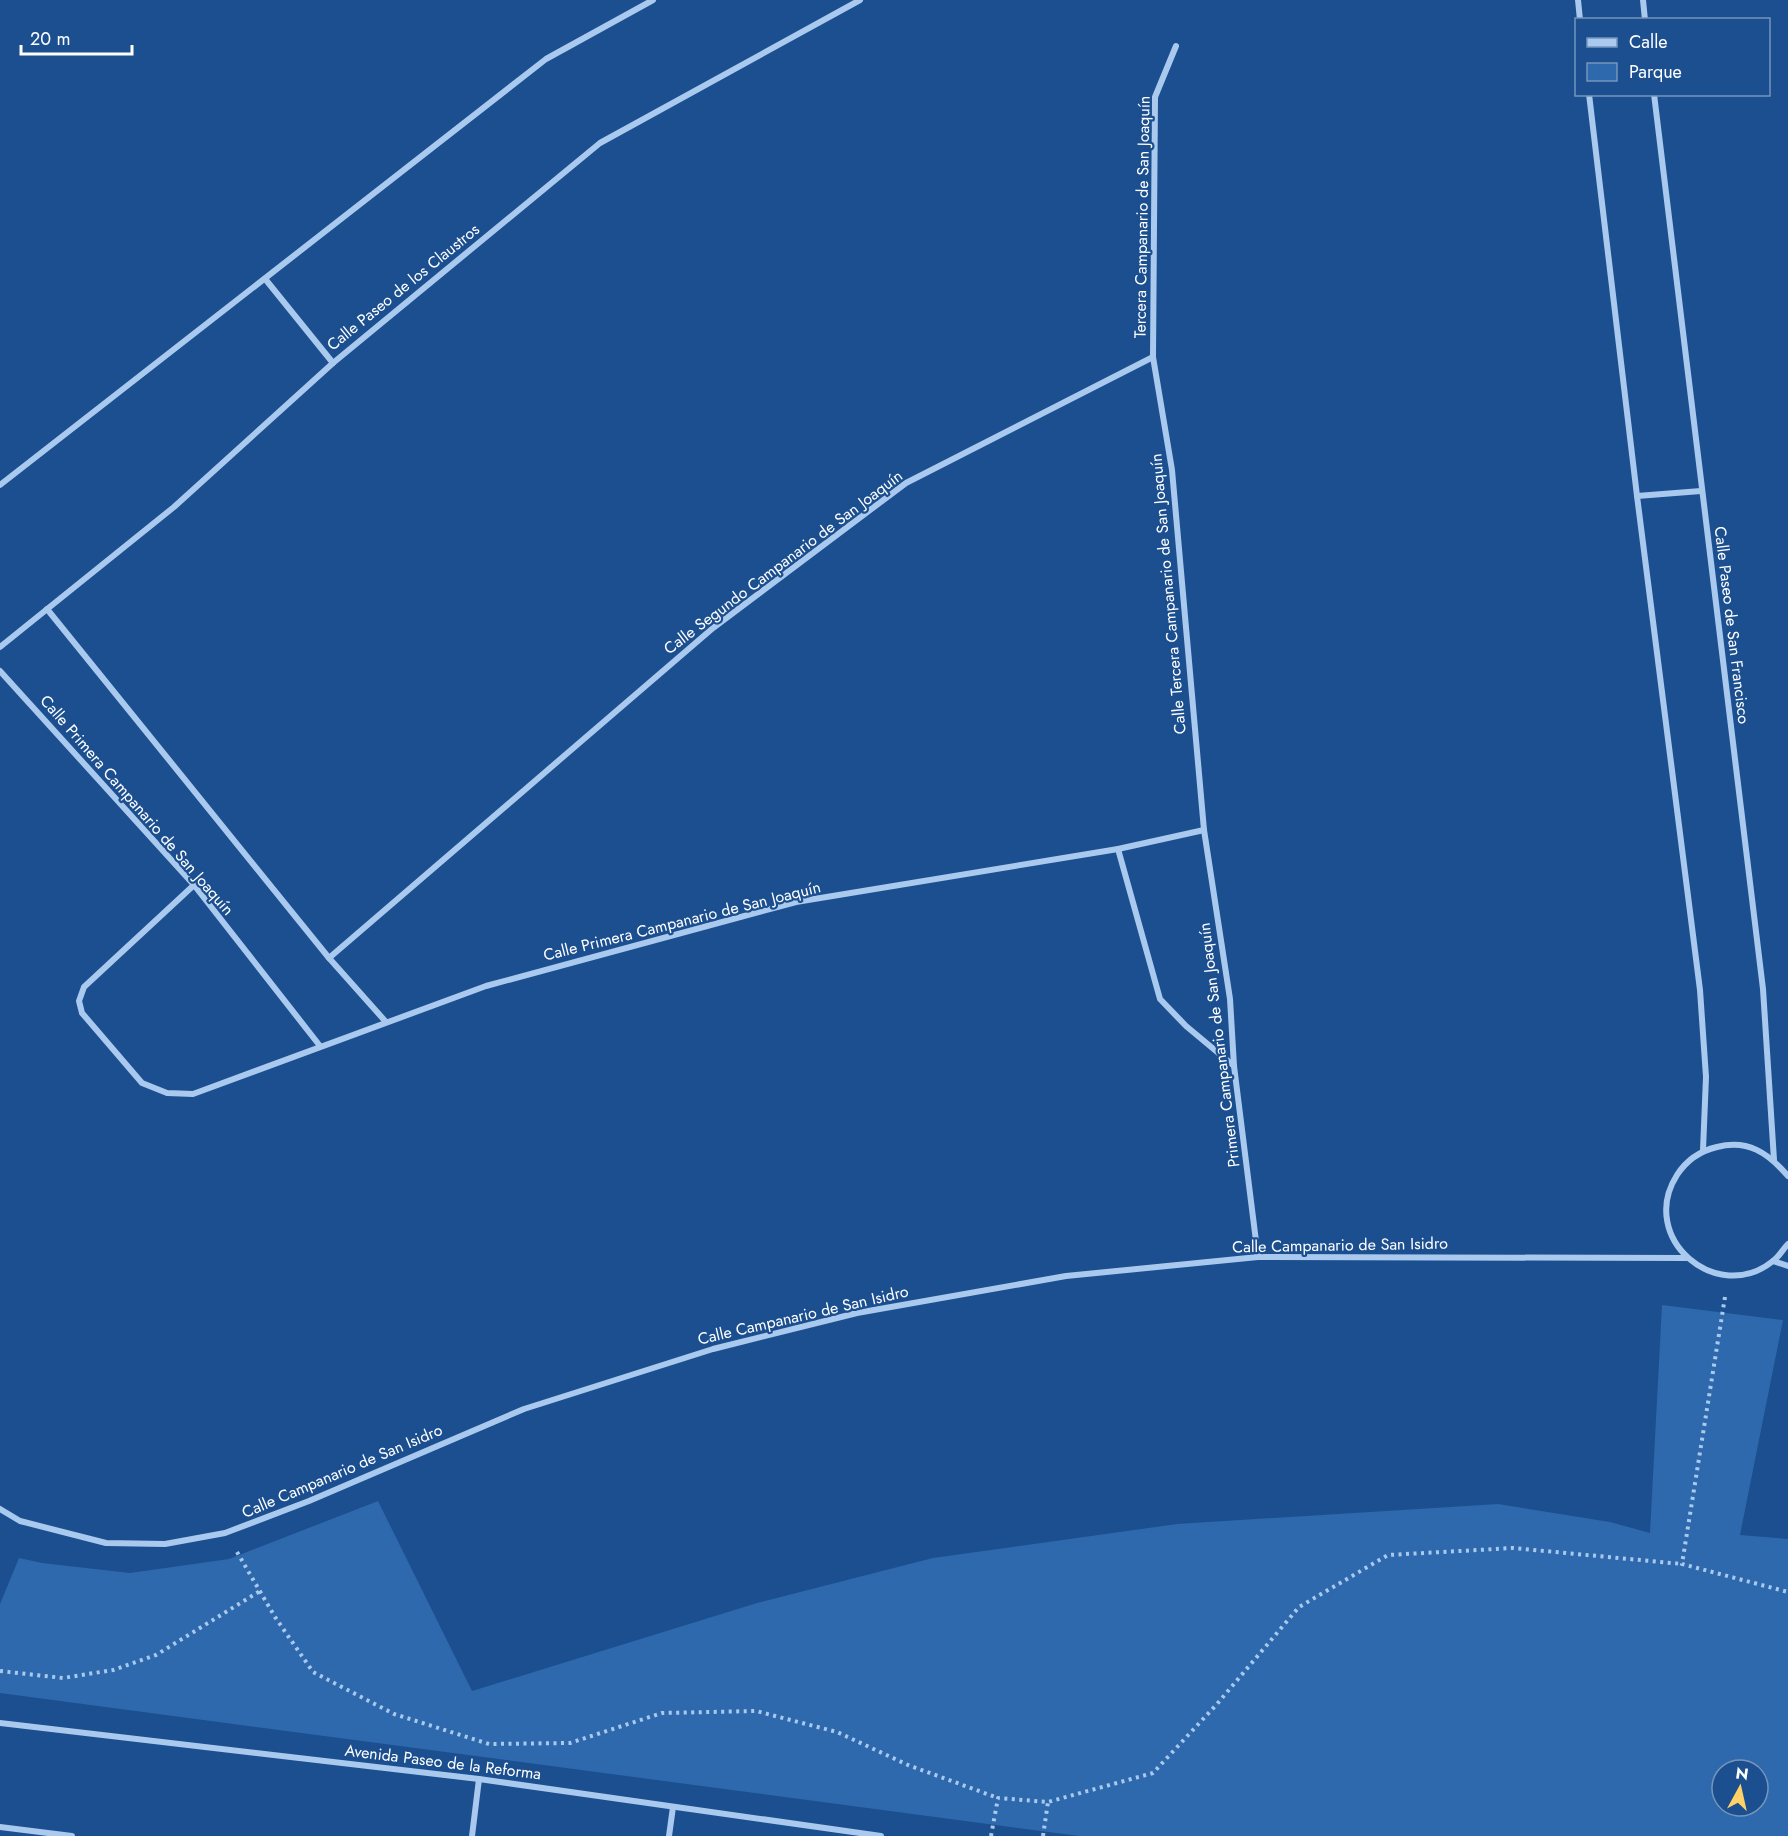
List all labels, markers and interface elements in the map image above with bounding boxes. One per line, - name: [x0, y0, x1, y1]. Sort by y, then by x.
- scale bar: [21, 18, 132, 56]
- legend: [1575, 18, 1770, 96]
- text: 20 m: [30, 26, 70, 52]
- text: Calle: [1629, 29, 1668, 55]
- text: Parque: [1629, 59, 1682, 85]
- street label: Tercera Campanario de San Joaquín: [1128, 96, 1156, 338]
- street label: Calle Paseo de los Claustros: [322, 218, 484, 356]
- street label: Calle Tercera Campanario de San Joaquín: [1144, 453, 1192, 735]
- street label: Calle Segundo Campanario de San Joaquín: [659, 464, 907, 660]
- street label: Calle Paseo de San Francisco: [1708, 525, 1756, 725]
- street label: Calle Primera Campanario de San Joaquín: [35, 690, 239, 920]
- street label: Calle Primera Campanario de San Joaquín: [541, 875, 823, 967]
- street label: Primera Campanario de San Joaquín: [1193, 921, 1245, 1169]
- street label: Calle Campanario de San Isidro: [1232, 1232, 1448, 1258]
- street label: Calle Campanario de San Isidro: [695, 1279, 911, 1350]
- street label: Calle Campanario de San Isidro: [238, 1418, 446, 1524]
- street label: Avenida Paseo de la Reforma: [343, 1739, 543, 1785]
- north arrow: [1710, 1758, 1770, 1818]
- text: N: [1734, 1761, 1750, 1786]

